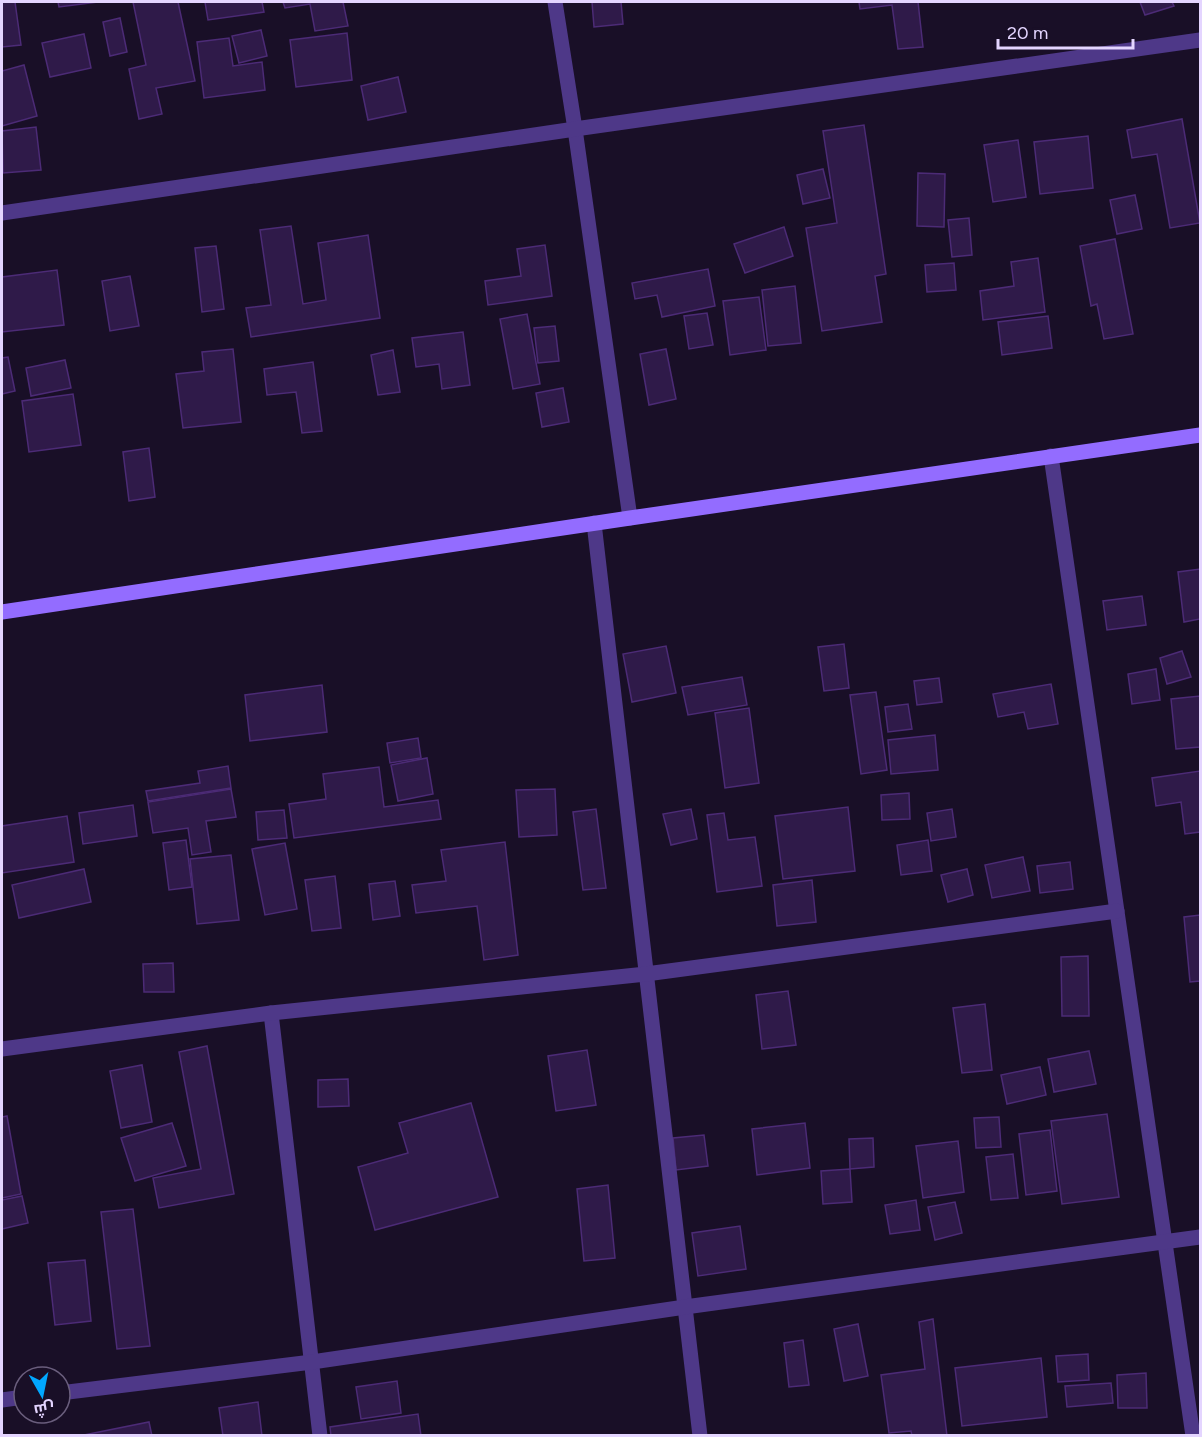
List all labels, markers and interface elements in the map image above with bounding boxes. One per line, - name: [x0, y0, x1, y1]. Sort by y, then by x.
- scale bar: [998, 12, 1133, 50]
- text: 20 m: [1007, 22, 1048, 44]
- north arrow: [12, 1365, 72, 1425]
- text: ش: [33, 1398, 56, 1420]

